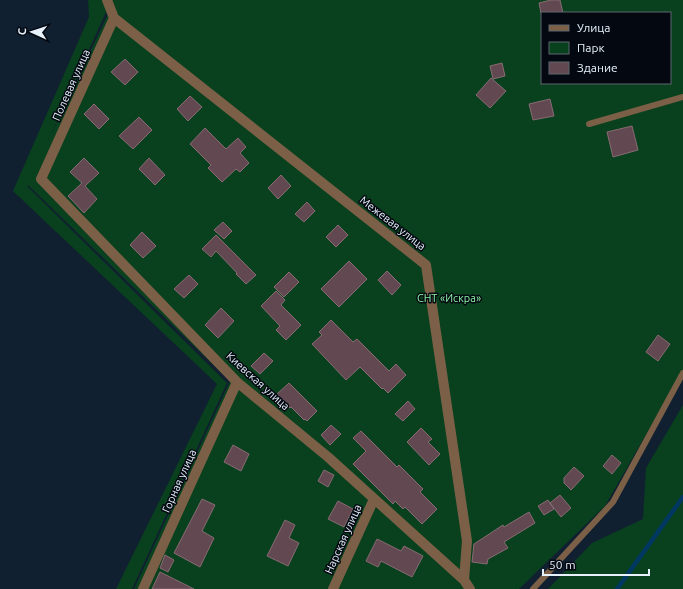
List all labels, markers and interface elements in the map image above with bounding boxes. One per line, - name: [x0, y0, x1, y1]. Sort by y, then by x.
- north arrow: [12, 12, 52, 52]
- legend: [541, 12, 671, 84]
- text: Улица: [577, 21, 610, 34]
- text: С: [16, 28, 28, 35]
- text: Парк: [577, 41, 605, 54]
- street label: Полевая улица: [50, 47, 92, 123]
- text: Здание: [577, 61, 618, 74]
- street label: Межевая улица: [358, 194, 428, 252]
- park label: СНТ «Искра»: [417, 292, 481, 304]
- street label: Киевская улица: [224, 350, 292, 412]
- street label: Горная улица: [160, 448, 198, 514]
- street label: Нарская улица: [322, 502, 364, 576]
- scale bar: [543, 551, 649, 577]
- text: 50 m: [549, 558, 576, 571]

